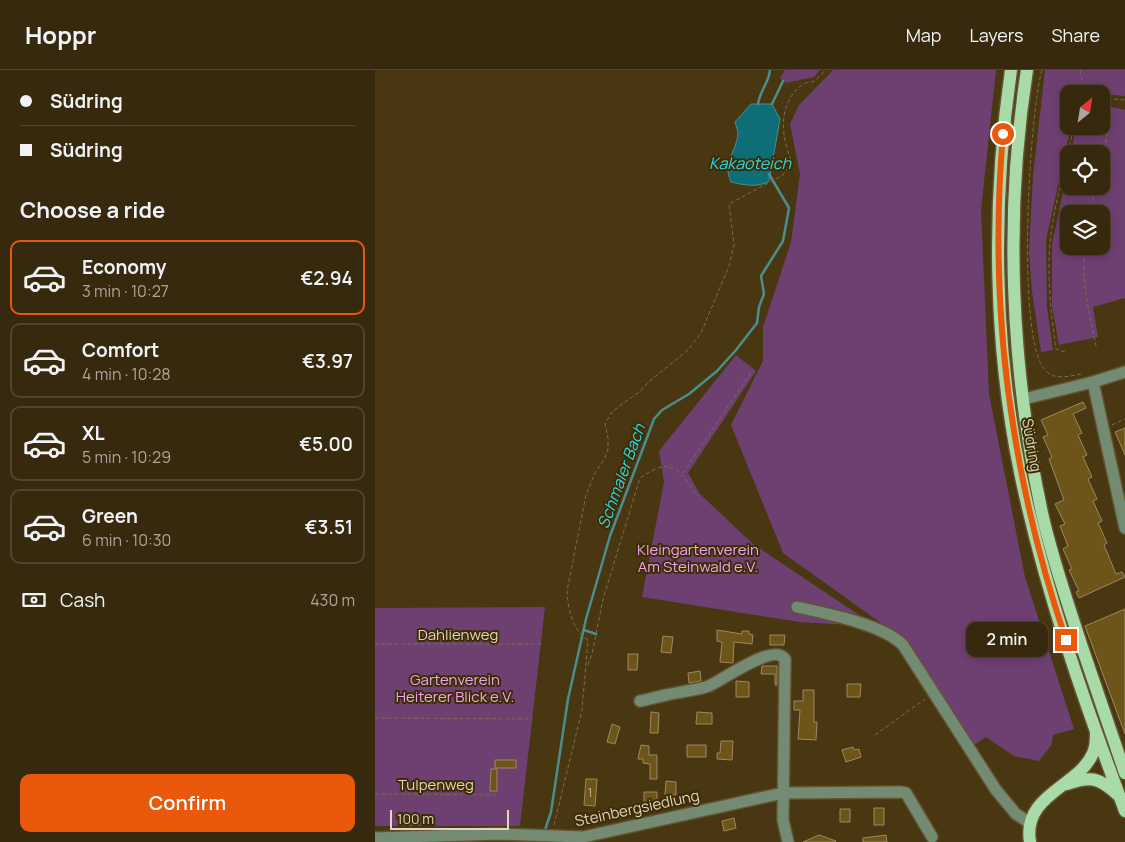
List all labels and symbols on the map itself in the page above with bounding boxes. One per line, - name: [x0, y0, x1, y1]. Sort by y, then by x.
- north arrow: [1060, 85, 1110, 135]
- route start: [992, 123, 1014, 145]
- water label: Kakaoteich: [709, 152, 792, 174]
- street label: Südring: [1017, 417, 1047, 473]
- water label: Schmaler Bach: [592, 420, 650, 531]
- park label: Kleingartenverein Am Steinwald e.V.: [637, 539, 759, 577]
- callout: 2 min: [966, 622, 1049, 658]
- street label: Dahlienweg: [418, 624, 498, 645]
- route end: [1055, 629, 1077, 651]
- park label: Gartenverein Heiterer Blick e.V.: [396, 669, 514, 707]
- street label: Tulpenweg: [398, 774, 474, 795]
- house number: 1: [588, 784, 592, 801]
- street label: Steinbergsiedlung: [573, 785, 701, 831]
- scale bar: [390, 807, 509, 830]

